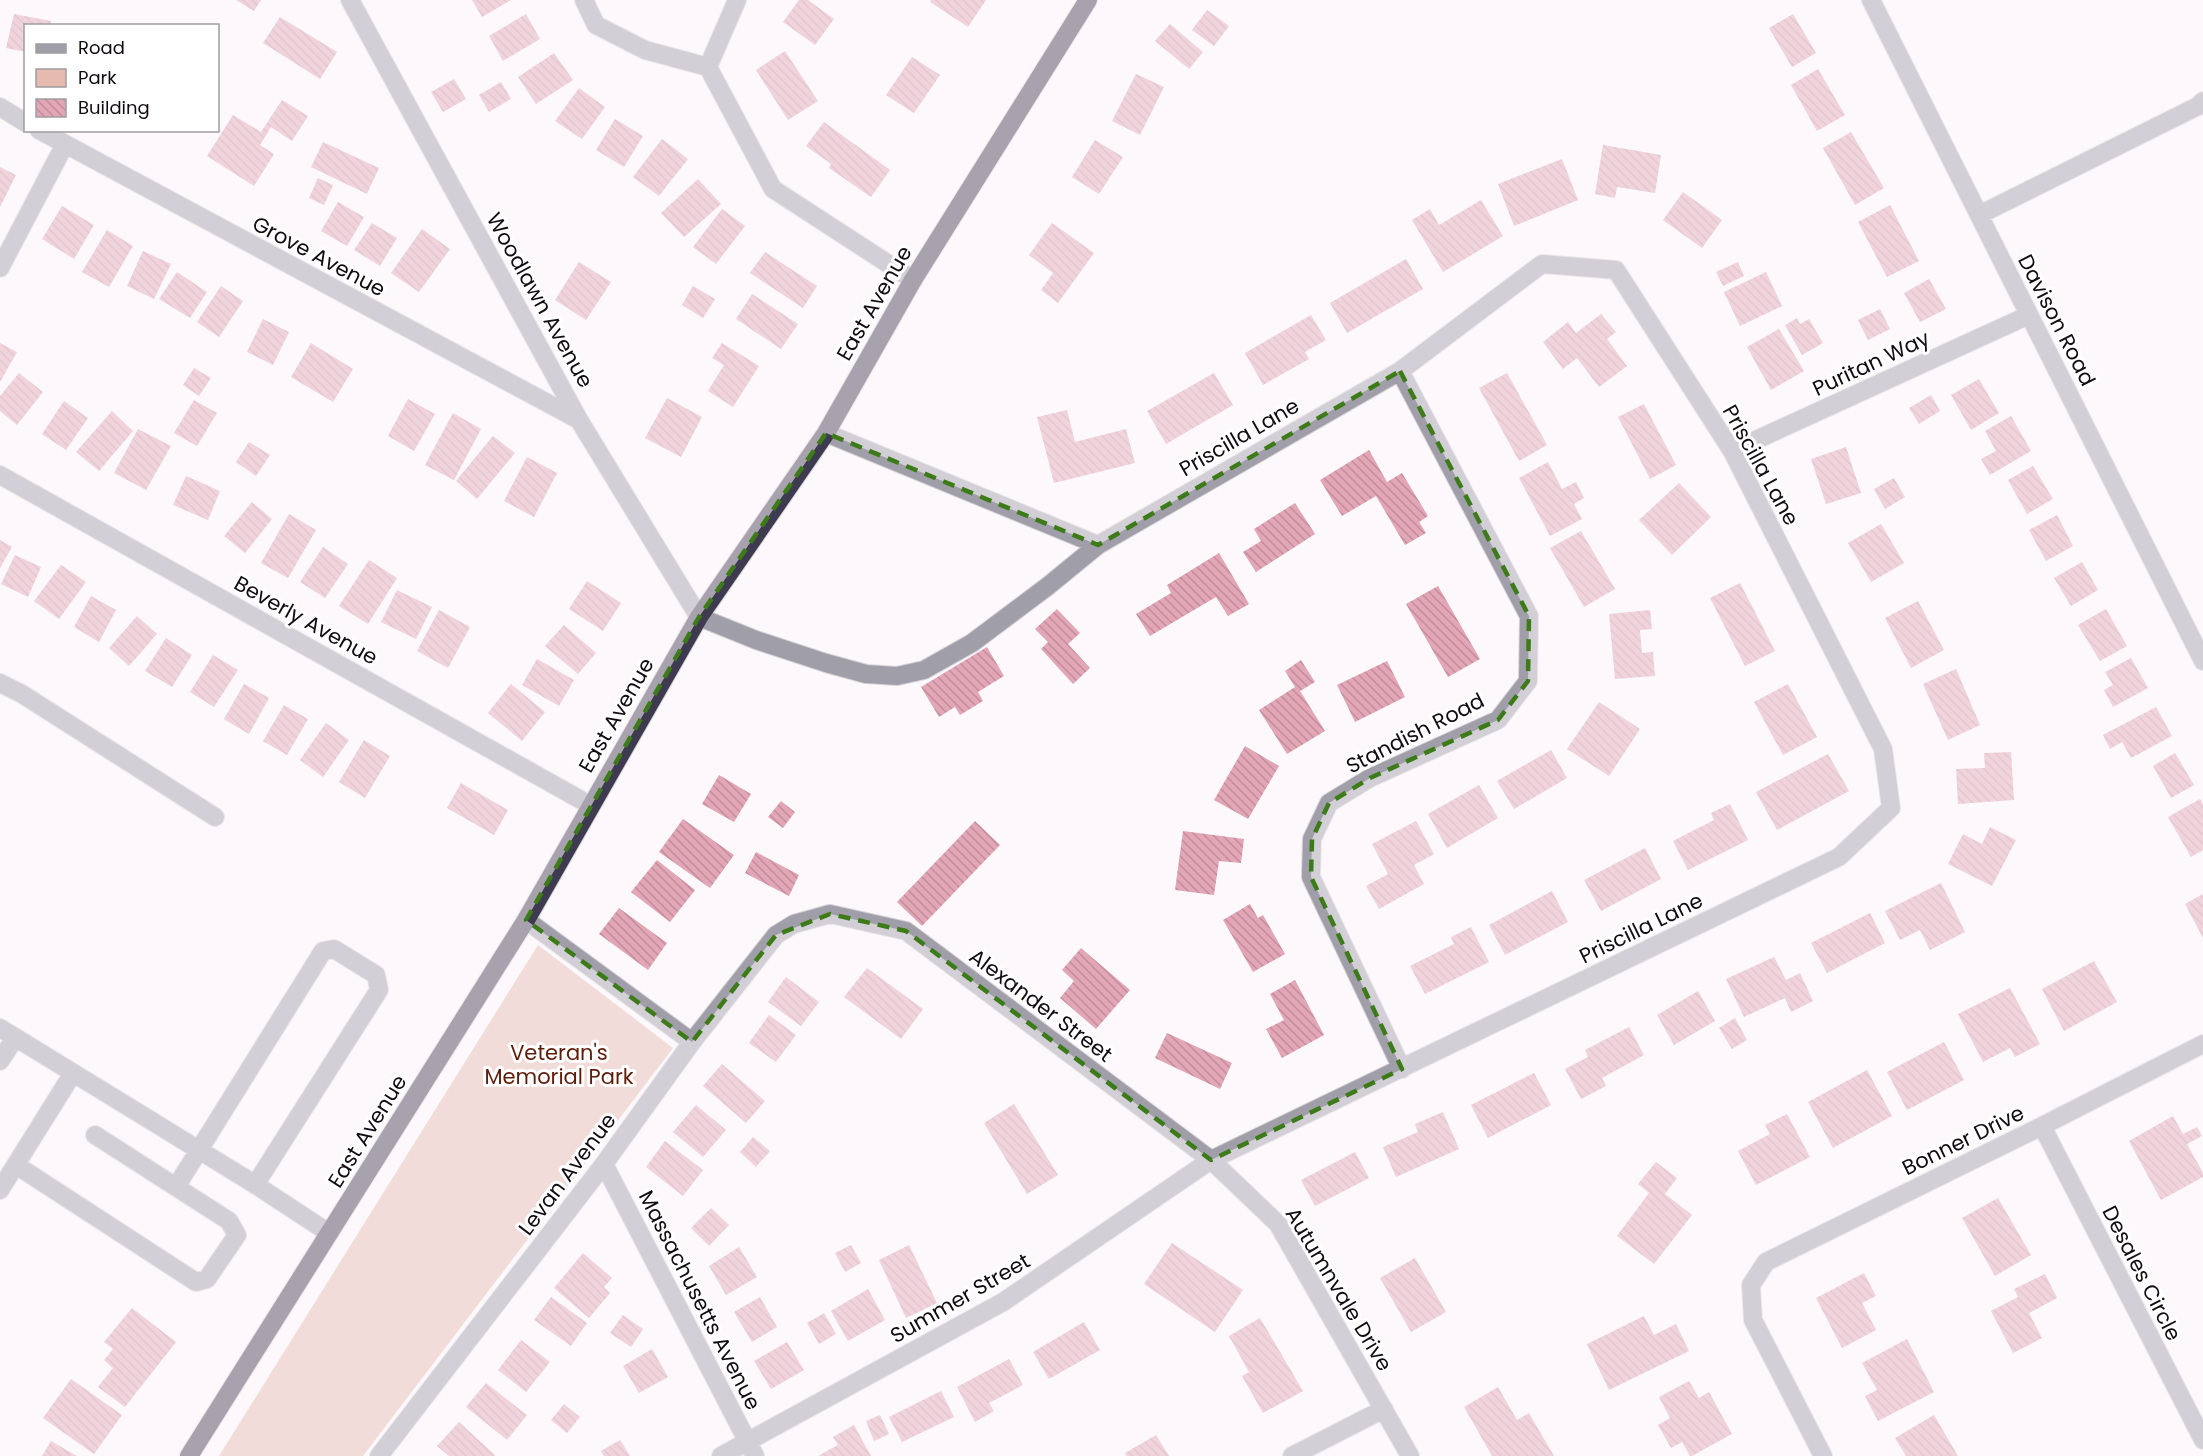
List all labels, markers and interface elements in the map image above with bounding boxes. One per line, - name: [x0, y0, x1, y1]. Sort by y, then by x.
- legend: [24, 24, 219, 132]
- text: Road: [78, 35, 125, 60]
- text: Park: [78, 65, 117, 90]
- text: Building: [78, 95, 150, 120]
- street label: Woodlawn Avenue: [480, 207, 600, 393]
- street label: Grove Avenue: [247, 209, 391, 303]
- street label: East Avenue: [829, 240, 919, 366]
- street label: Davison Road: [2011, 249, 2103, 391]
- street label: Puritan Way: [1808, 323, 1934, 403]
- street label: Priscilla Lane: [1174, 391, 1304, 483]
- street label: Priscilla Lane: [1716, 399, 1806, 531]
- street label: Beverly Avenue: [229, 569, 383, 671]
- street label: East Avenue: [571, 652, 661, 778]
- street label: Standish Road: [1341, 686, 1489, 780]
- street label: Priscilla Lane: [1574, 886, 1708, 970]
- street label: Alexander Street: [964, 942, 1118, 1068]
- park label: Veteran's Memorial Park: [484, 1038, 634, 1091]
- street label: East Avenue: [321, 1069, 413, 1193]
- street label: Bonner Drive: [1897, 1098, 2029, 1182]
- street label: Levan Avenue: [511, 1107, 623, 1241]
- street label: Massachusetts Avenue: [632, 1185, 768, 1415]
- street label: Desales Circle: [2095, 1201, 2189, 1345]
- street label: Autumnvale Drive: [1279, 1202, 1399, 1376]
- street label: Summer Street: [885, 1246, 1035, 1350]

